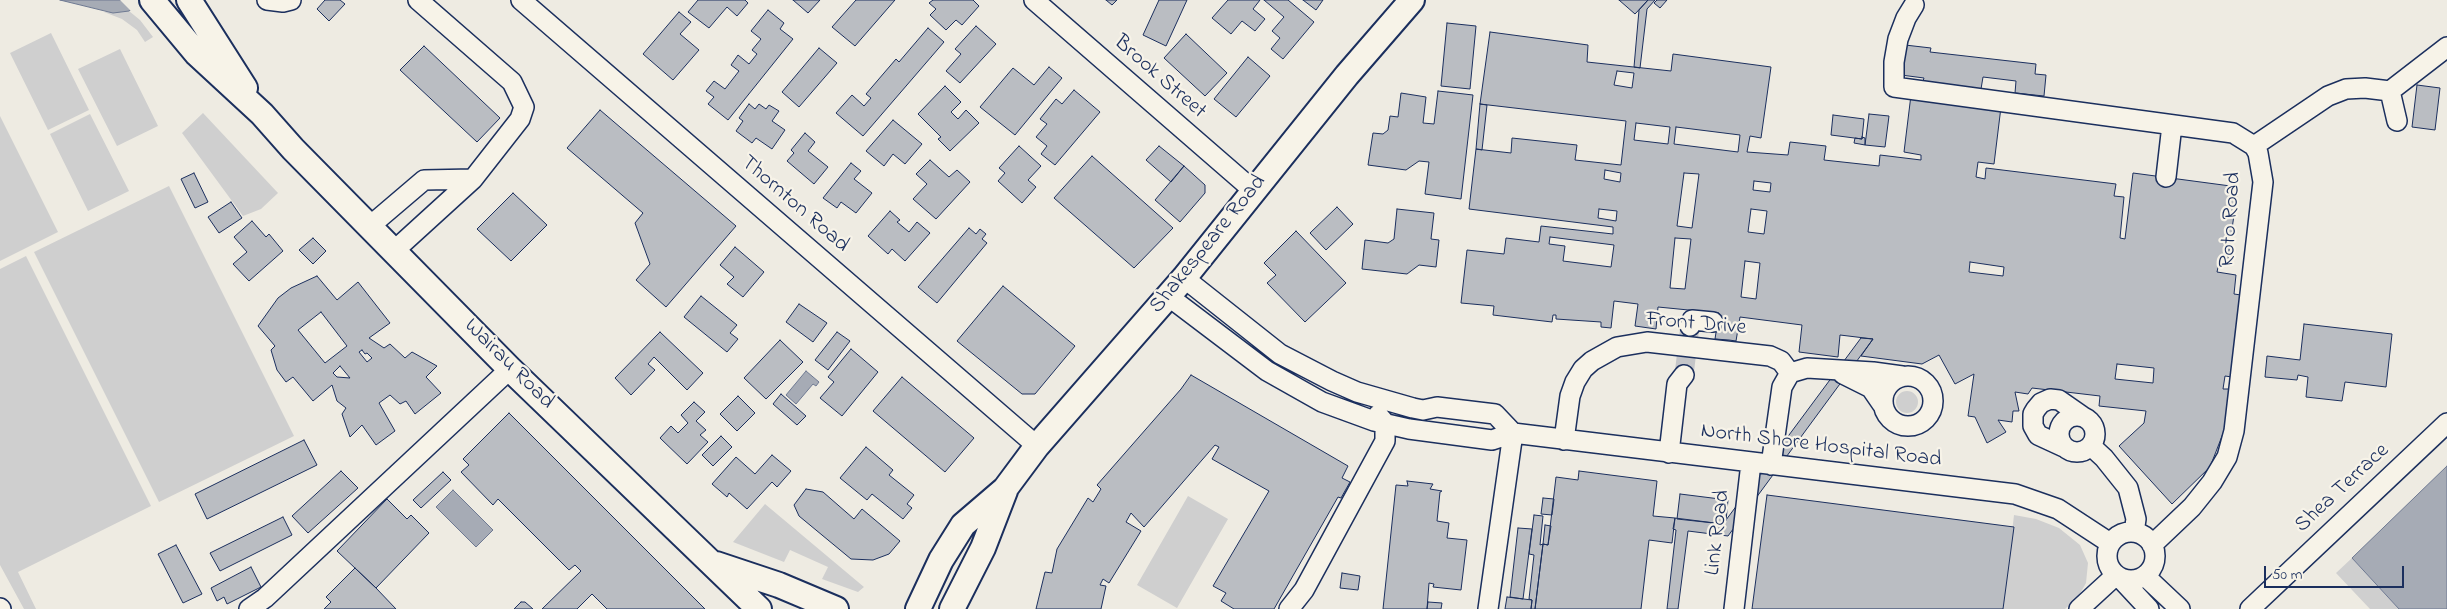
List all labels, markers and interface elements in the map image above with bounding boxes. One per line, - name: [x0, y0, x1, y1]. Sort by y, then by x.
- street label: Brook Street: [1107, 31, 1211, 125]
- street label: Thornton Road: [734, 151, 854, 259]
- street label: Shakespeare Road: [1145, 170, 1273, 320]
- street label: Roto Road: [2215, 171, 2249, 269]
- street label: Front Drive: [1645, 307, 1747, 343]
- street label: Wairau Road: [457, 314, 559, 416]
- street label: North Shore Hospital Road: [1699, 419, 1943, 475]
- street label: Shea Terrace: [2290, 439, 2396, 539]
- street label: Link Road: [1701, 489, 1737, 577]
- scale bar: [2267, 556, 2407, 588]
- text: 50 m: [2272, 564, 2302, 586]

